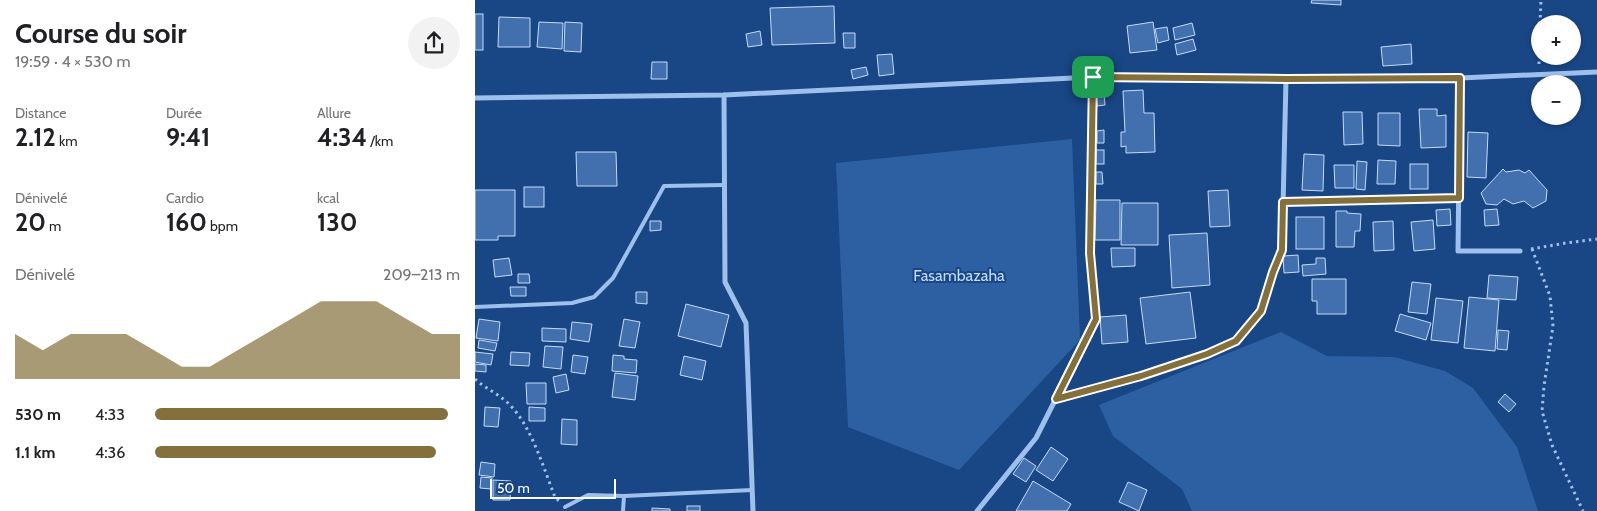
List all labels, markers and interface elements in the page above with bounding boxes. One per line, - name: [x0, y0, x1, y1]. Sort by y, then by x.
- map controls: [1531, 15, 1581, 125]
- button: +: [1531, 15, 1581, 65]
- text: Course du soir: [15, 16, 187, 50]
- button: share: [408, 17, 460, 69]
- text: 19:59 · 4 × 530 m: [15, 52, 130, 71]
- pin: [1072, 56, 1114, 98]
- icon: arrive: [1079, 63, 1107, 91]
- button: −: [1531, 75, 1581, 125]
- text: Distance: [15, 104, 67, 122]
- text: Durée: [166, 104, 202, 122]
- text: Allure: [317, 104, 351, 122]
- text: 2.12: [15, 122, 56, 152]
- text: 9:41: [166, 122, 210, 152]
- text: 4:34: [317, 122, 367, 152]
- text: km: [56, 132, 77, 150]
- text: /km: [367, 132, 393, 150]
- text: Dénivelé: [15, 189, 67, 207]
- text: Cardio: [166, 189, 204, 207]
- text: kcal: [317, 189, 339, 207]
- text: 20: [15, 207, 46, 237]
- text: 160: [166, 207, 207, 237]
- text: 130: [317, 207, 357, 237]
- text: m: [46, 217, 61, 235]
- text: bpm: [207, 217, 238, 235]
- text: Dénivelé: [15, 265, 75, 284]
- text: 209–213 m: [383, 265, 460, 284]
- park label: Fasambazaha: [913, 266, 1005, 285]
- text: 530 m: [15, 405, 61, 424]
- text: 4:33: [95, 405, 125, 424]
- text: 1.1 km: [15, 443, 55, 462]
- text: 4:36: [95, 443, 125, 462]
- scale bar: [490, 476, 616, 499]
- text: 50 m: [497, 479, 530, 497]

